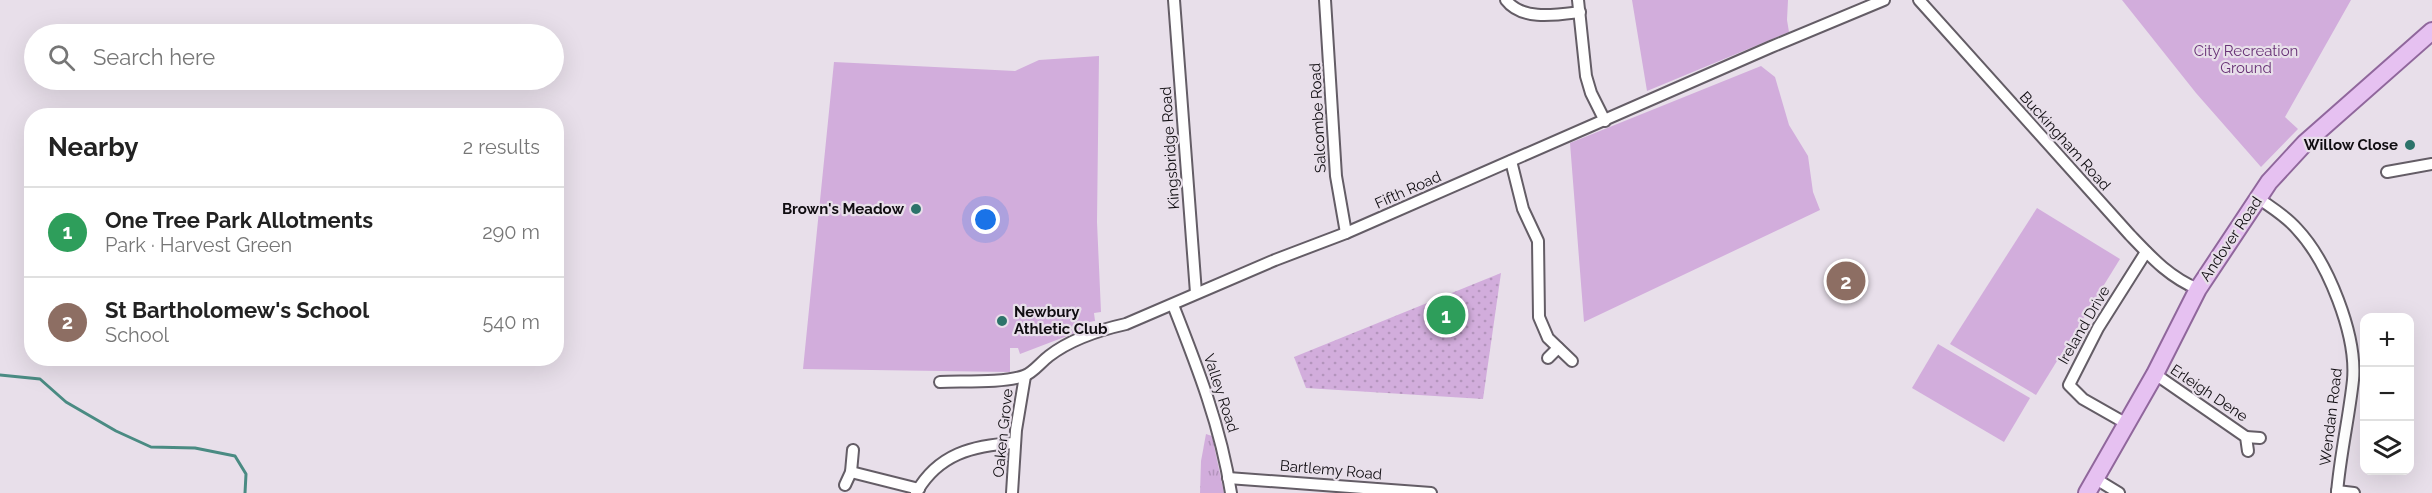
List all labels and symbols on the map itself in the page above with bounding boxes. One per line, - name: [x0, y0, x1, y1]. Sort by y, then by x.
- park label: City Recreation Ground: [2194, 42, 2298, 77]
- street label: Salcombe Road: [1306, 63, 1330, 173]
- street label: Kingsbridge Road: [1157, 86, 1183, 210]
- street label: Buckingham Road: [2016, 88, 2114, 194]
- place label: Willow Close: [2304, 136, 2398, 154]
- marker: Willow Close: [2403, 138, 2417, 152]
- street label: Fifth Road: [1372, 167, 1444, 213]
- street label: Andover Road: [2196, 193, 2266, 285]
- place label: Brown's Meadow: [782, 200, 904, 218]
- marker: Brown's Meadow: [909, 202, 923, 216]
- your location: [971, 205, 1000, 234]
- pin: 2: [1826, 258, 1866, 304]
- street label: Ireland Drive: [2054, 282, 2114, 367]
- pin: 1: [1426, 292, 1466, 338]
- place label: Newbury Athletic Club: [1014, 303, 1108, 338]
- marker: Newbury Athletic Club: [995, 314, 1009, 328]
- street label: Valley Road: [1200, 351, 1242, 435]
- street label: Erleigh Dene: [2167, 361, 2251, 426]
- street label: Wendan Road: [2316, 367, 2346, 467]
- street label: Oaken Grove: [989, 387, 1017, 478]
- street label: Bartlemy Road: [1279, 457, 1383, 483]

